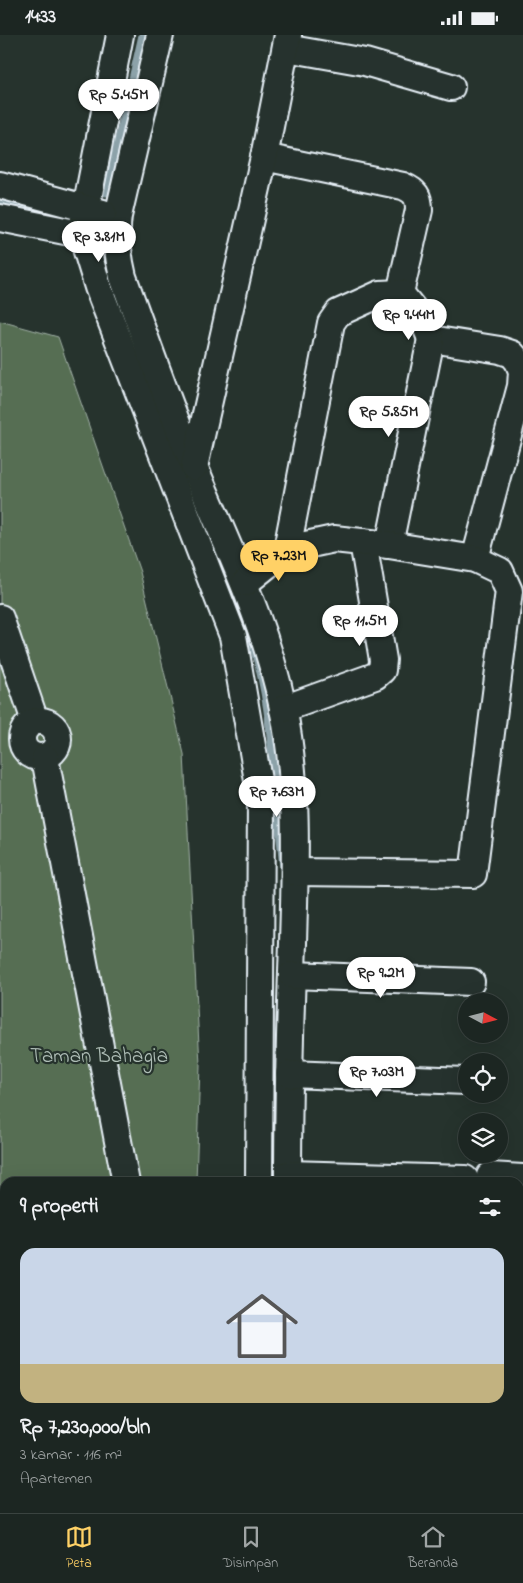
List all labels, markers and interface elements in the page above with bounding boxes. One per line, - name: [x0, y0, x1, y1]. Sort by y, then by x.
- text: 14:33: [25, 4, 56, 31]
- pin: Rp 5.45M: [67, 79, 171, 121]
- text: Rp 5.45M: [89, 83, 149, 107]
- pin: Rp 3.81M: [47, 221, 151, 263]
- text: Rp 3.81M: [73, 225, 125, 249]
- pin: Rp 9.44M: [357, 299, 461, 341]
- text: Rp 9.44M: [383, 303, 435, 327]
- pin: Rp 5.85M: [337, 395, 441, 438]
- text: Rp 5.85M: [360, 400, 418, 424]
- pin: Rp 7.23M: [227, 539, 331, 582]
- text: Rp 7.23M: [251, 544, 307, 568]
- pin: Rp 11.5M: [308, 605, 412, 647]
- text: Rp 11.5M: [333, 609, 387, 633]
- pin: Rp 7.63M: [225, 775, 329, 818]
- text: Rp 7.63M: [250, 780, 304, 804]
- pin: Rp 9.2M: [335, 957, 427, 999]
- text: Rp 9.2M: [357, 961, 405, 985]
- north arrow: [458, 993, 508, 1043]
- map controls: [458, 993, 508, 1163]
- park label: Taman Bahagia: [30, 1042, 168, 1074]
- button: locate: [458, 1053, 508, 1103]
- pin: Rp 7.03M: [325, 1055, 429, 1098]
- text: Rp 7.03M: [350, 1060, 404, 1084]
- button: layers: [458, 1113, 508, 1163]
- text: 9 properti: [20, 1192, 99, 1222]
- icon: filters: [476, 1193, 504, 1221]
- icon: home: [217, 1281, 307, 1371]
- text: Rp 7,230,000/bln: [20, 1413, 150, 1443]
- text: 3 kamar · 116 m²: [20, 1443, 122, 1467]
- text: Apartemen: [20, 1467, 92, 1491]
- tab: Peta: [65, 1523, 93, 1574]
- tab: Disimpan: [223, 1523, 278, 1574]
- tab: Beranda: [408, 1523, 458, 1574]

